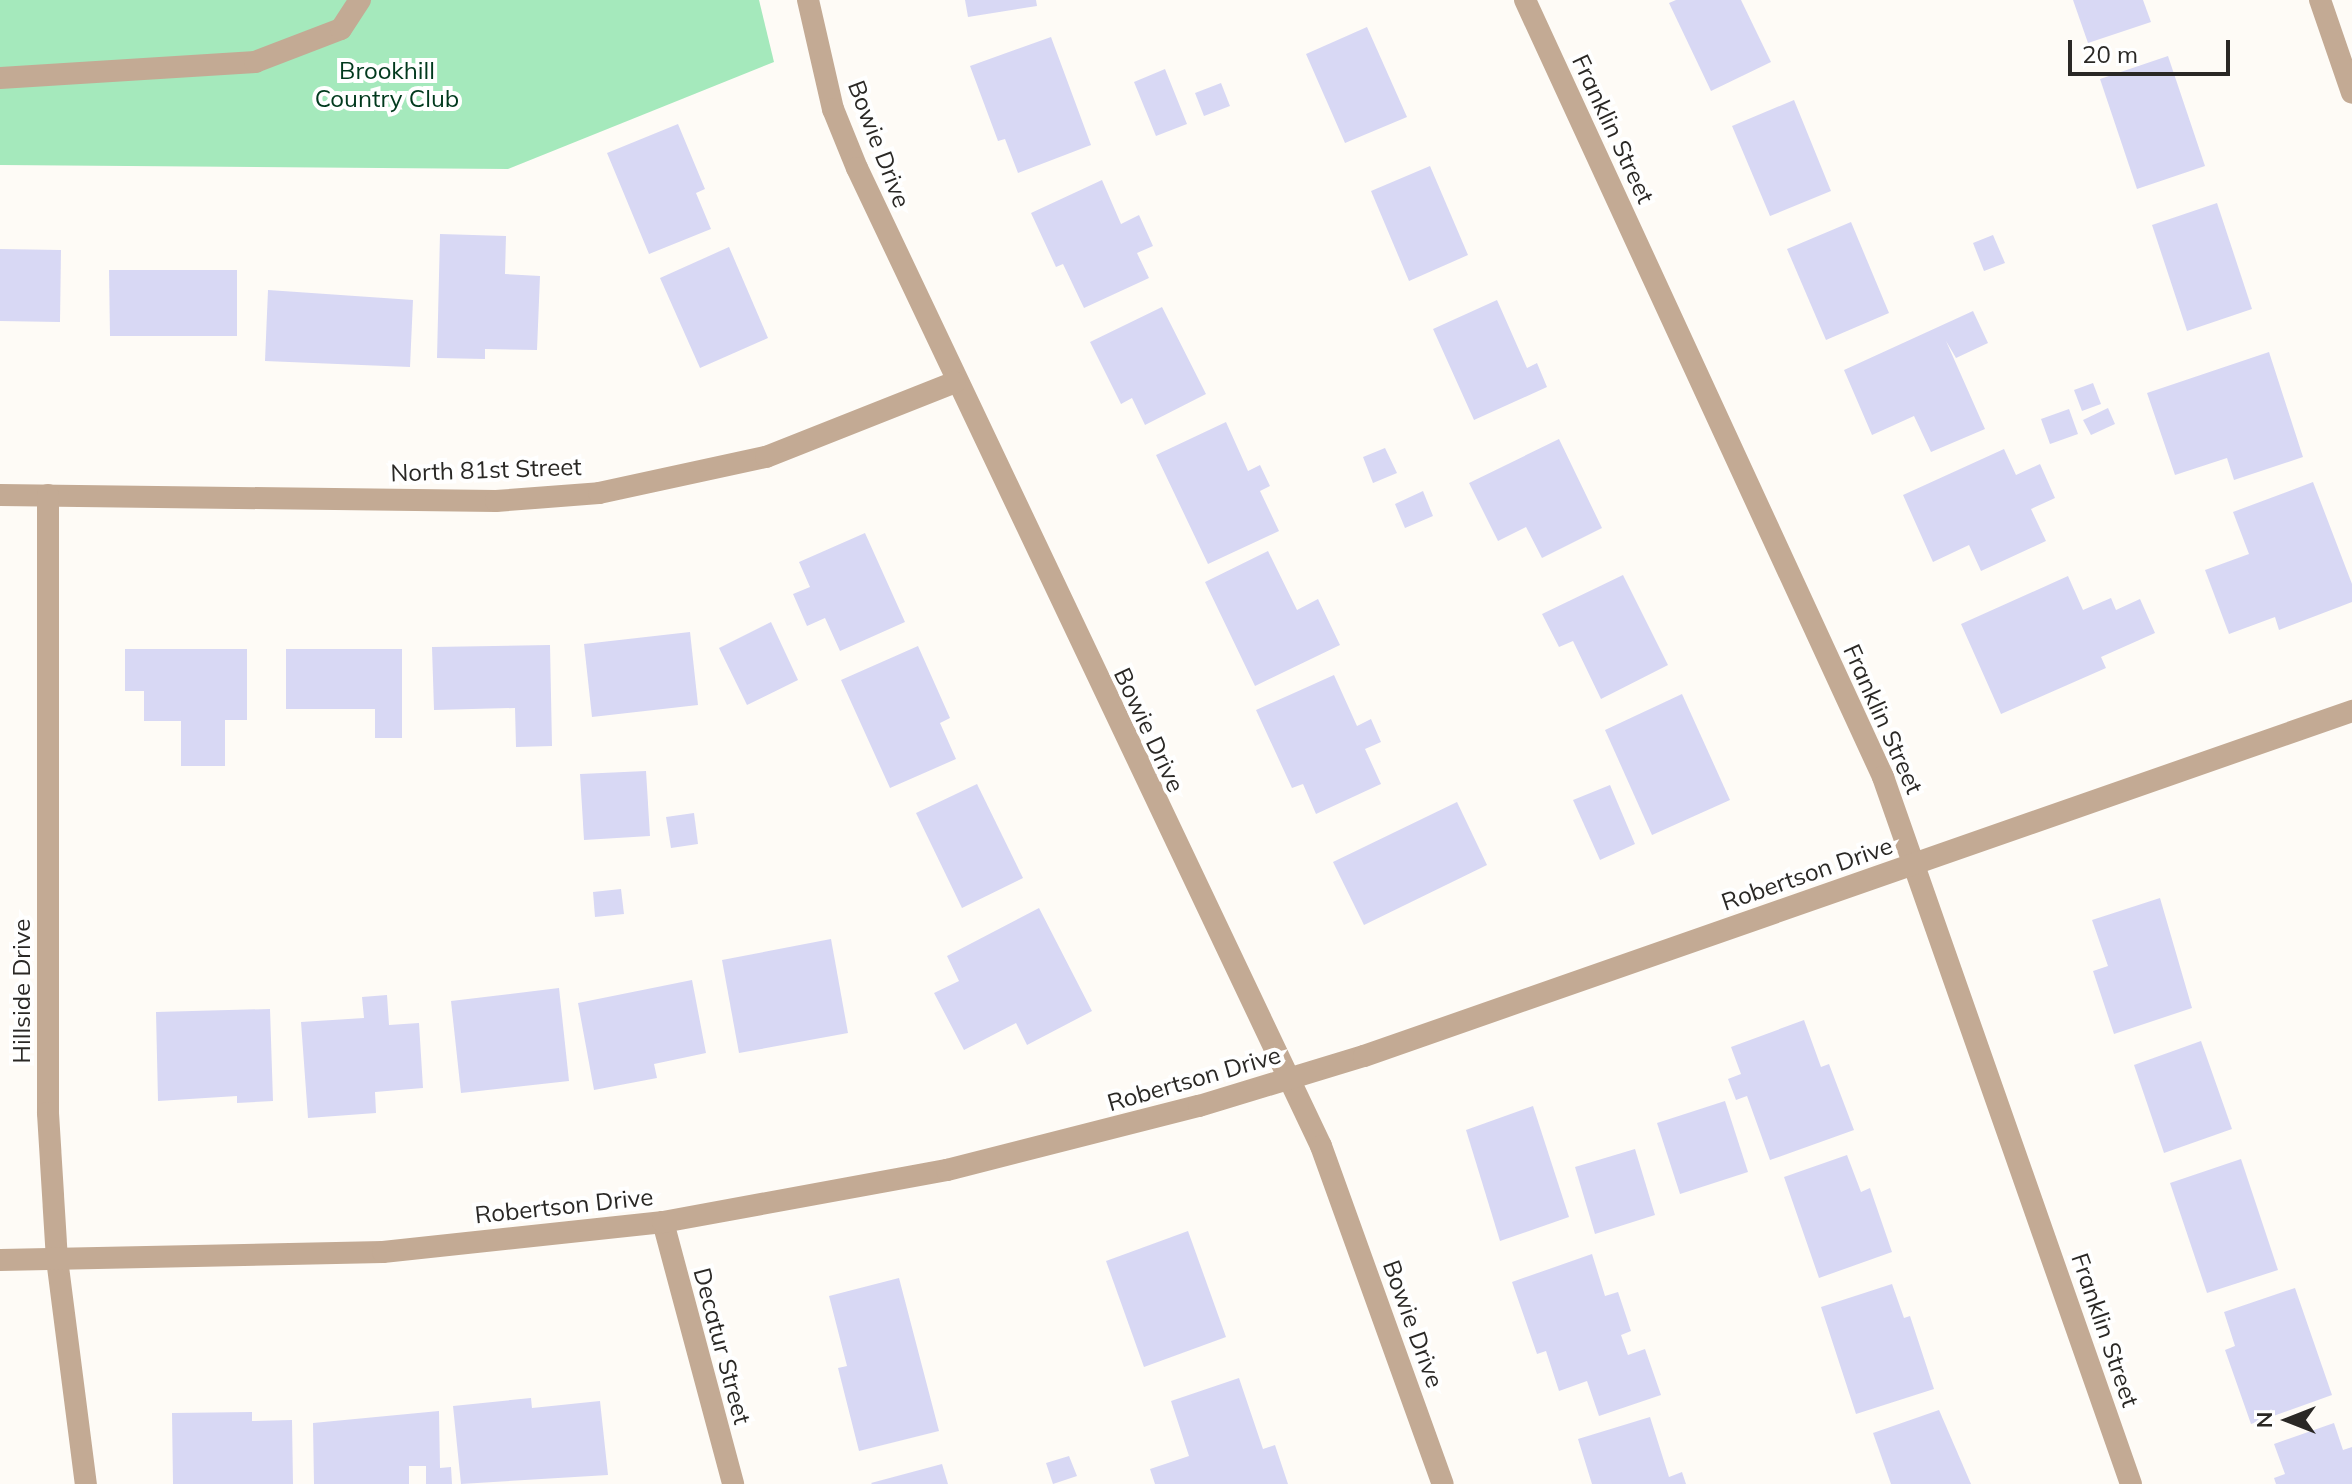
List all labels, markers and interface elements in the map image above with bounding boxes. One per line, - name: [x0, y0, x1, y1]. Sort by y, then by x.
- scale bar: [2072, 24, 2234, 74]
- text: 20 m: [2082, 39, 2138, 69]
- street label: Franklin Street: [1566, 50, 1660, 208]
- park label: Brookhill Country Club: [315, 57, 459, 113]
- street label: Bowie Drive: [842, 76, 916, 212]
- street label: North 81st Street: [390, 452, 582, 488]
- street label: Franklin Street: [1837, 640, 1929, 798]
- street label: Bowie Drive: [1108, 663, 1190, 797]
- street label: Robertson Drive: [1718, 831, 1896, 917]
- street label: Hillside Drive: [8, 919, 36, 1063]
- street label: Robertson Drive: [1104, 1040, 1284, 1118]
- street label: Robertson Drive: [473, 1182, 655, 1230]
- street label: Franklin Street: [2065, 1249, 2145, 1411]
- street label: Bowie Drive: [1377, 1256, 1449, 1392]
- street label: Decatur Street: [687, 1265, 757, 1427]
- north arrow: [2248, 1380, 2328, 1460]
- text: N: [2250, 1412, 2278, 1428]

